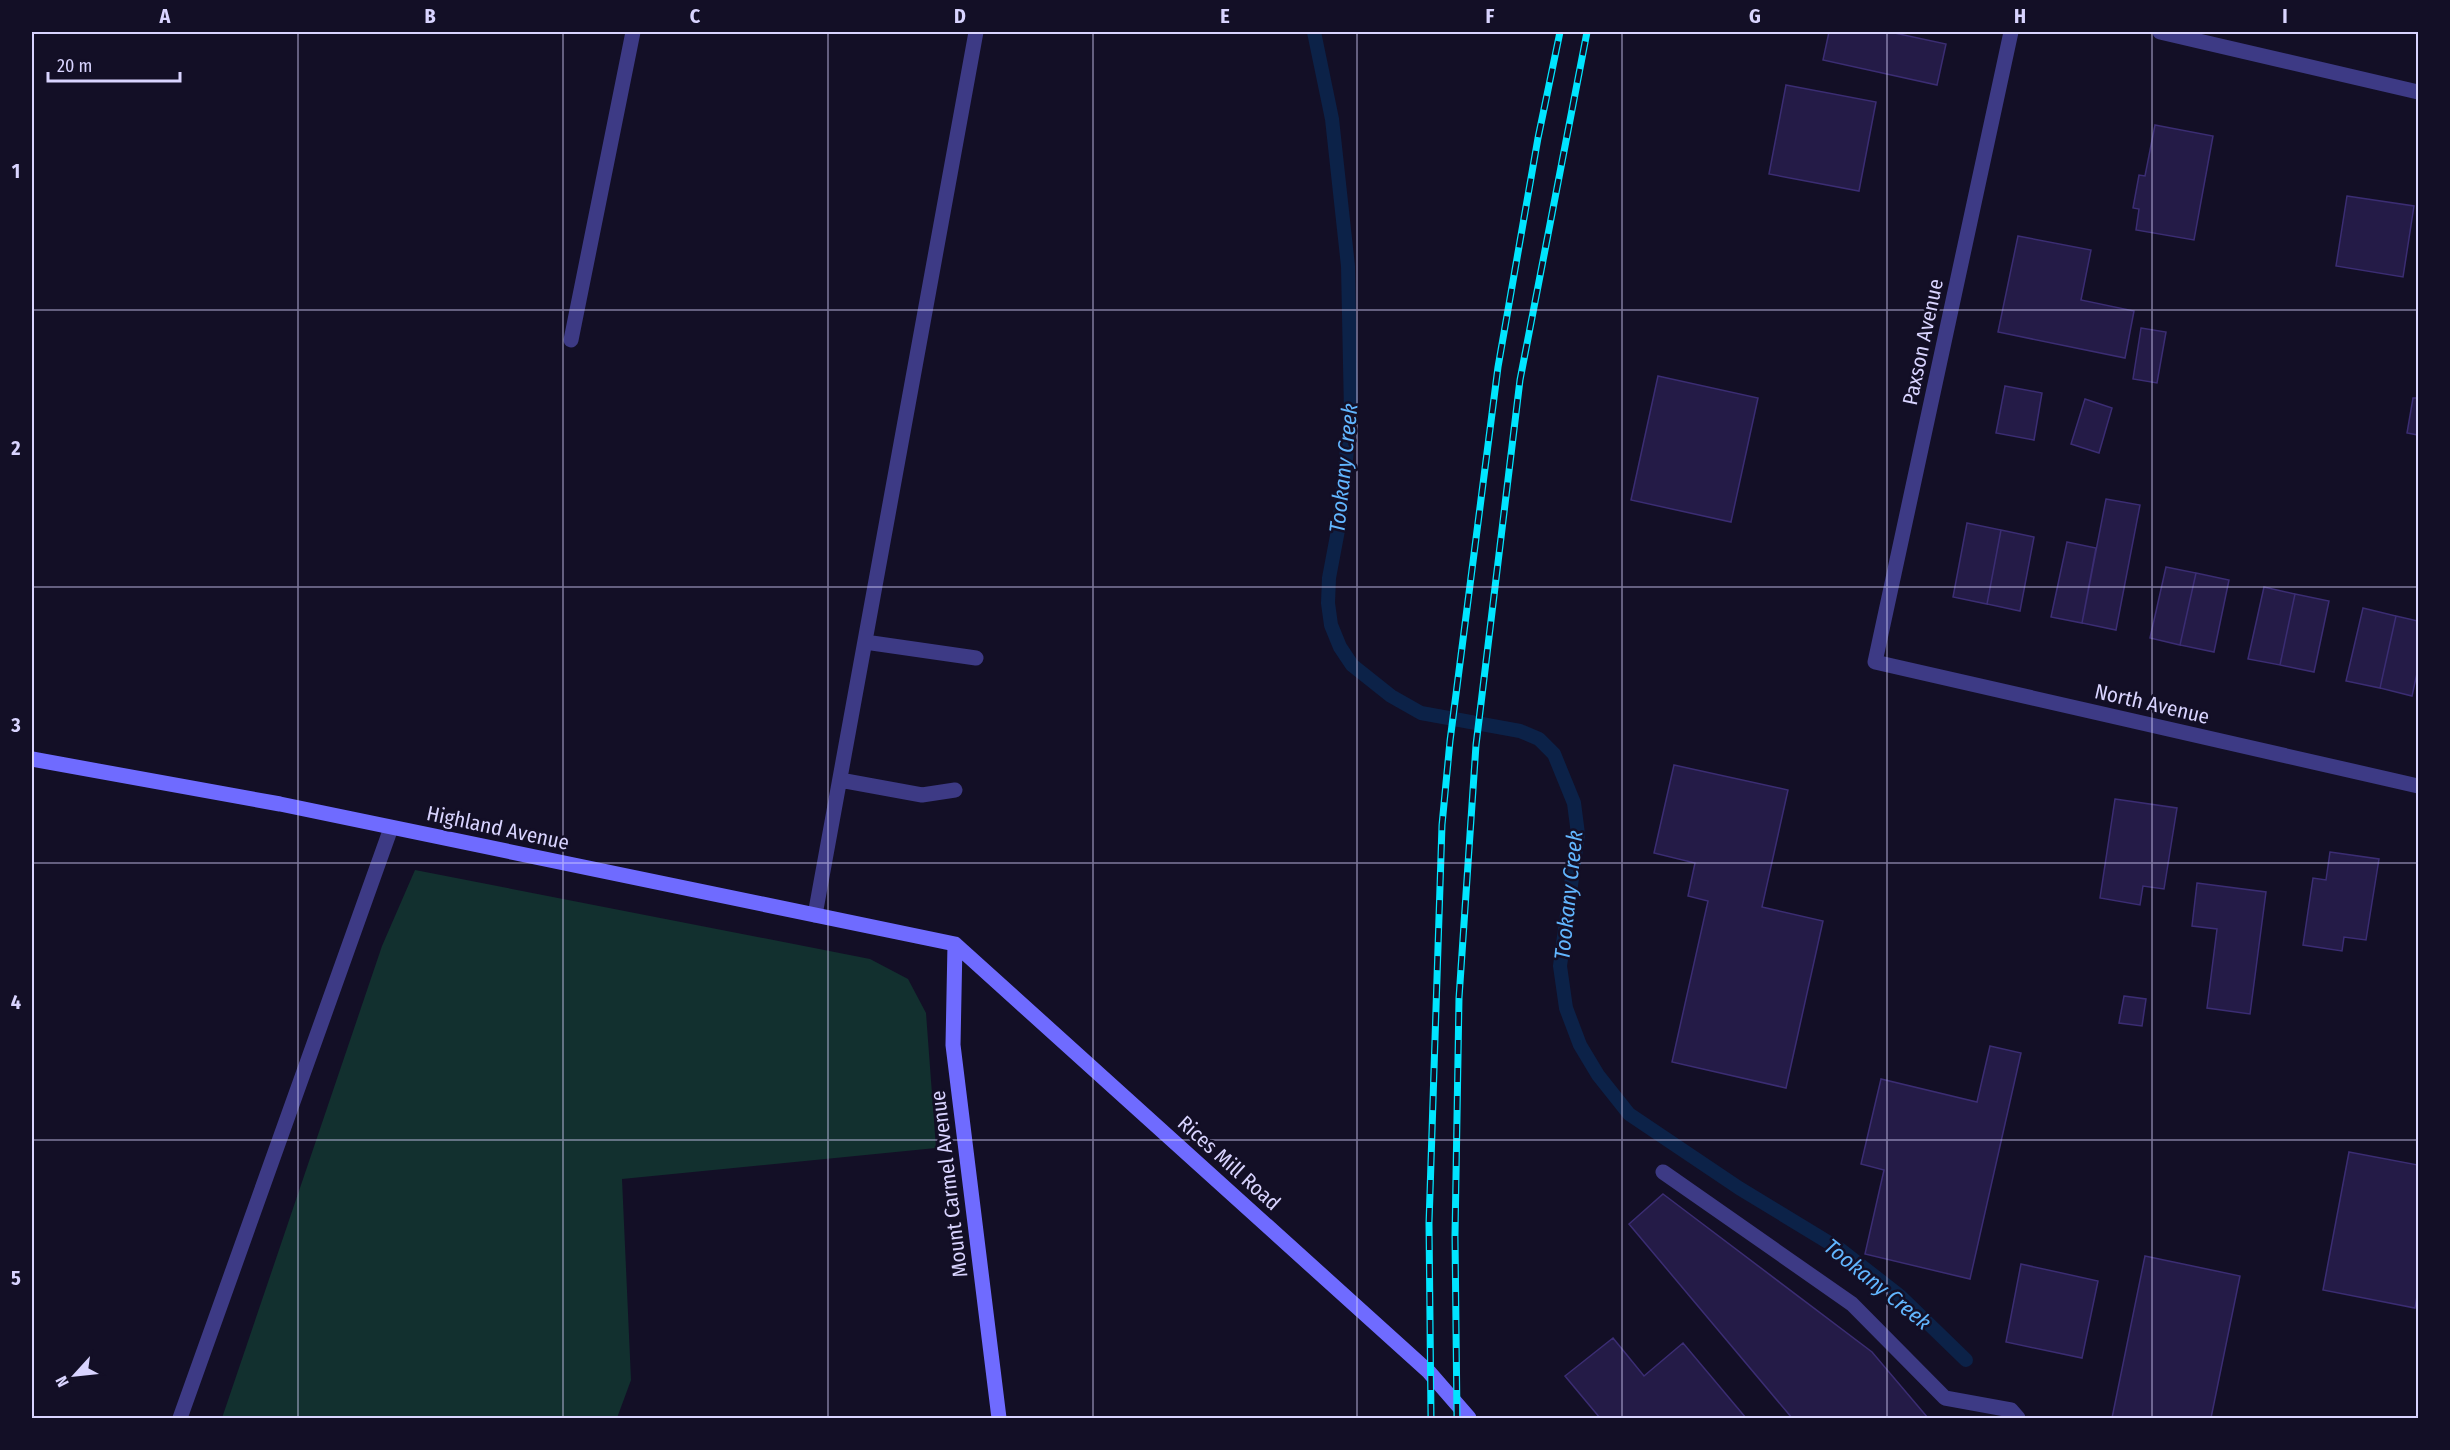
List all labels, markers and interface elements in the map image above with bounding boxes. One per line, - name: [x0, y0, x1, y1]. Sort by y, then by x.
- text: A: [159, 4, 172, 28]
- text: B: [424, 4, 436, 28]
- text: C: [690, 4, 701, 28]
- text: D: [954, 4, 966, 28]
- text: E: [1220, 4, 1230, 28]
- text: F: [1486, 4, 1495, 28]
- text: G: [1749, 4, 1761, 28]
- text: H: [2014, 4, 2026, 28]
- text: I: [2282, 4, 2288, 28]
- scale bar: [48, 45, 180, 83]
- text: 20 m: [57, 55, 92, 77]
- text: 1: [12, 159, 20, 183]
- street label: Paxson Avenue: [1897, 276, 1949, 408]
- water label: Tookany Creek: [1323, 402, 1364, 534]
- text: 2: [10, 436, 21, 460]
- street label: North Avenue: [2092, 678, 2212, 730]
- text: 3: [10, 713, 21, 737]
- street label: Highland Avenue: [424, 800, 572, 856]
- water label: Tookany Creek: [1548, 829, 1589, 961]
- text: 4: [11, 990, 21, 1014]
- street label: Mount Carmel Avenue: [925, 1089, 973, 1279]
- street label: Rices Mill Road: [1172, 1110, 1286, 1216]
- water label: Tookany Creek: [1819, 1233, 1937, 1336]
- text: 5: [11, 1266, 21, 1290]
- north arrow: [45, 1345, 105, 1405]
- text: N: [51, 1373, 73, 1390]

